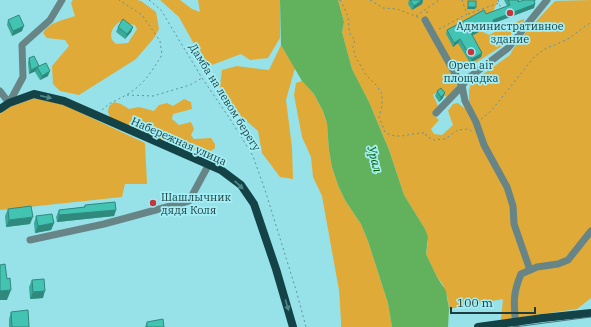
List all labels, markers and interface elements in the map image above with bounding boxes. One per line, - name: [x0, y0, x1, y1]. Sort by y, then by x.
- marker: Административное здание: [505, 8, 515, 18]
- place label: Административное здание: [456, 19, 564, 46]
- street label: Дамба на левом берегу: [186, 41, 264, 153]
- marker: Open air площадка: [466, 47, 476, 57]
- place label: Open air площадка: [444, 58, 498, 85]
- one-way arrow: [40, 94, 52, 100]
- street label: Набережная улица: [129, 114, 229, 168]
- water label: Урал: [364, 144, 386, 174]
- one-way arrow: [235, 180, 244, 190]
- place label: Шашлычник дядя Коля: [161, 190, 232, 217]
- marker: Шашлычник дядя Коля: [148, 198, 158, 208]
- scale bar: [451, 289, 535, 315]
- text: 100 m: [457, 295, 493, 310]
- one-way arrow: [284, 299, 290, 311]

